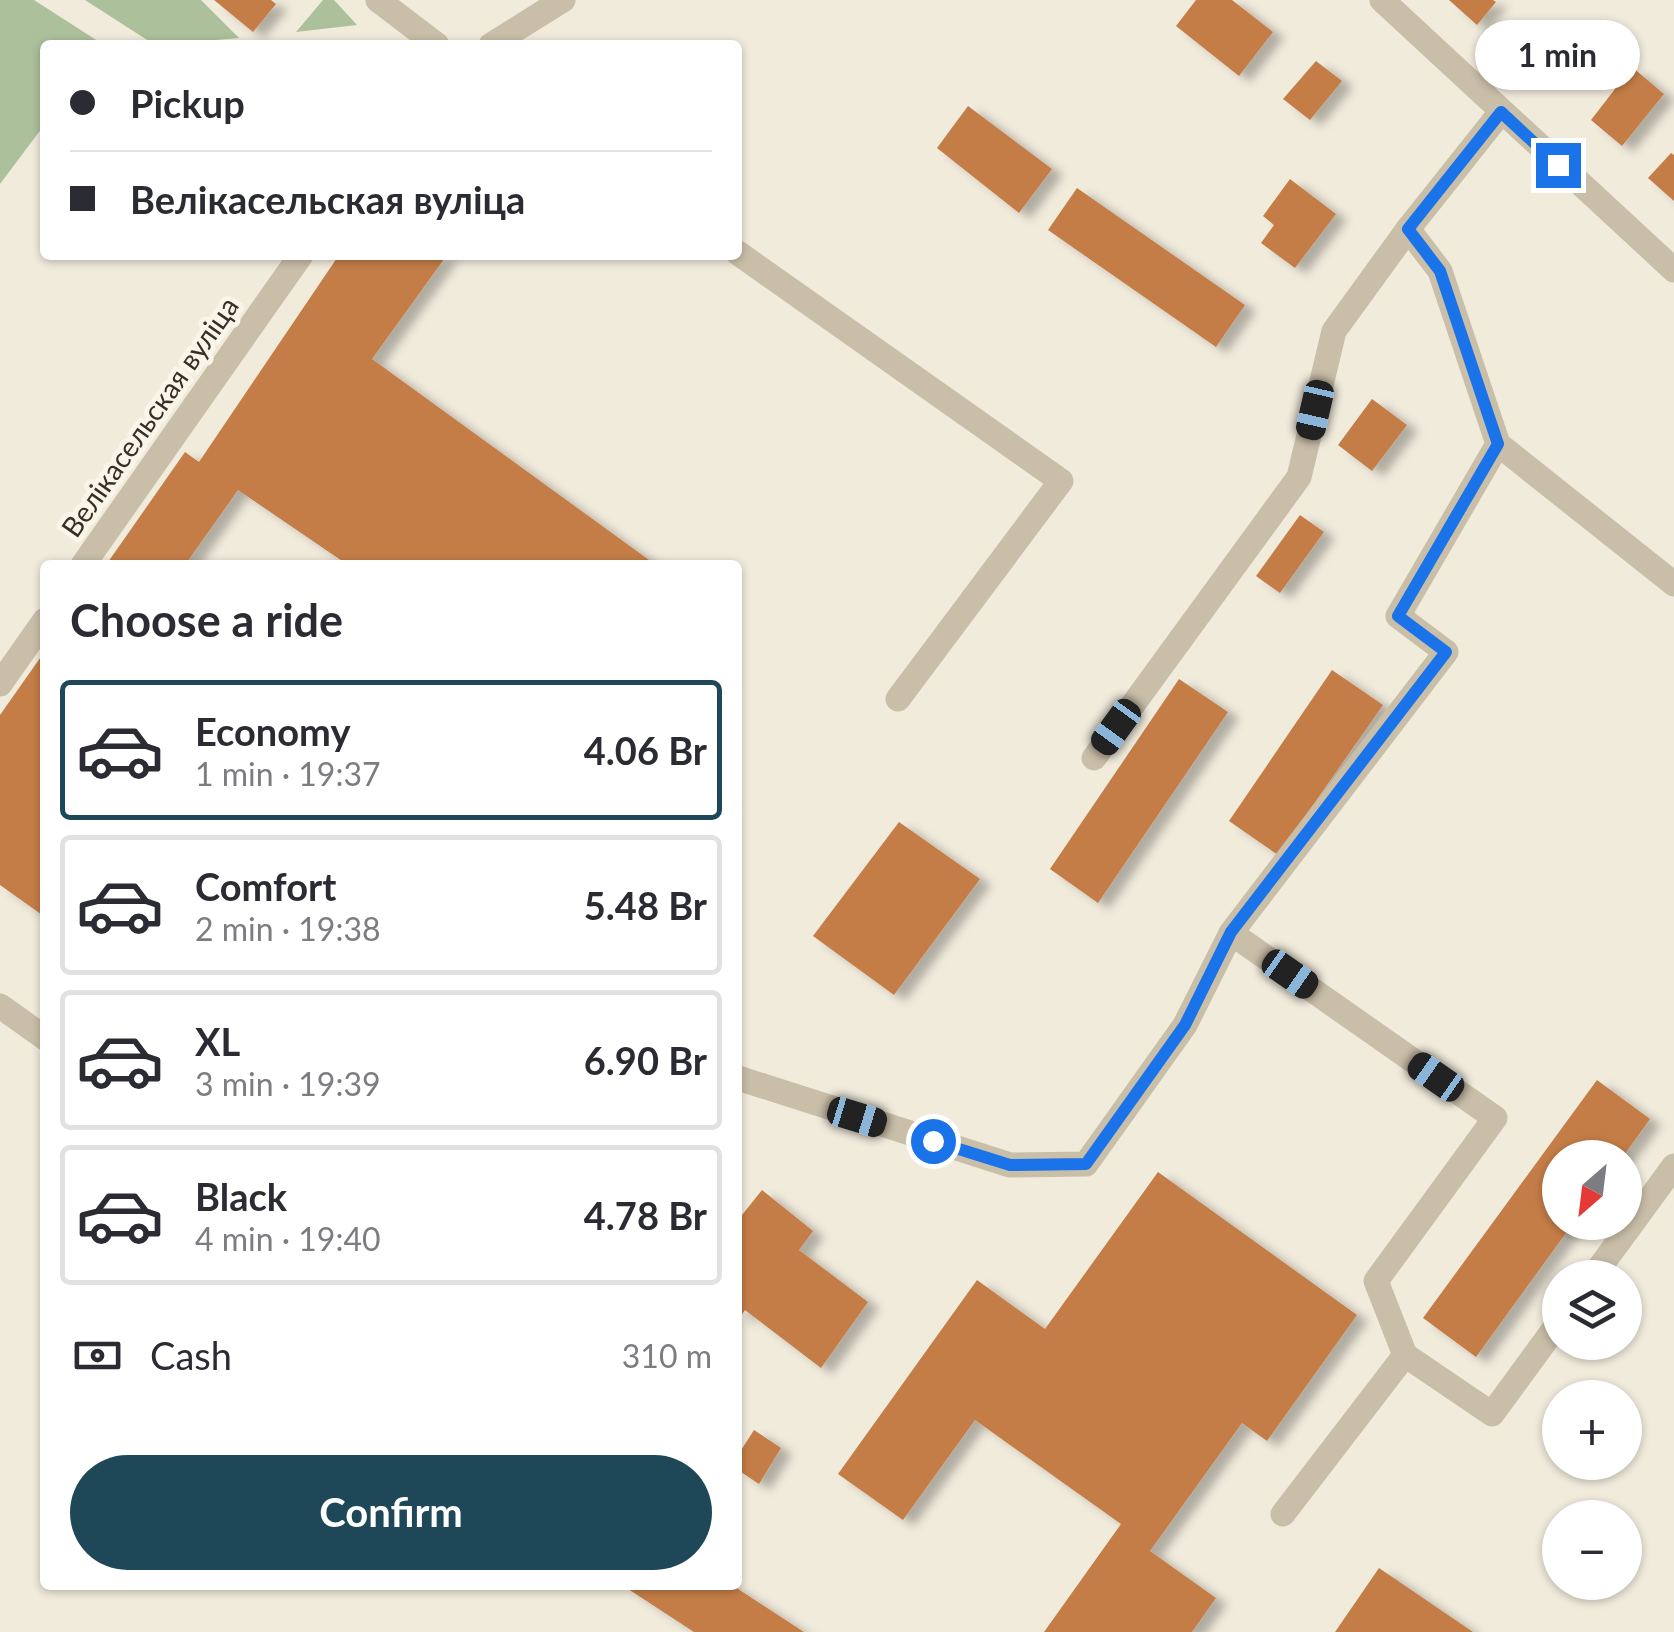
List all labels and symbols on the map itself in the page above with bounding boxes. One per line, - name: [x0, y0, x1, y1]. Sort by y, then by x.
- callout: 1 min: [1476, 20, 1640, 90]
- route end: [1536, 143, 1581, 188]
- street label: Велікасельская вуліца: [53, 290, 245, 543]
- car: [1294, 377, 1336, 443]
- car: [1086, 694, 1146, 760]
- car: [1257, 945, 1323, 1003]
- car: [1403, 1048, 1469, 1106]
- car: [824, 1094, 890, 1140]
- route start: [911, 1119, 956, 1164]
- north arrow: [1542, 1140, 1642, 1240]

